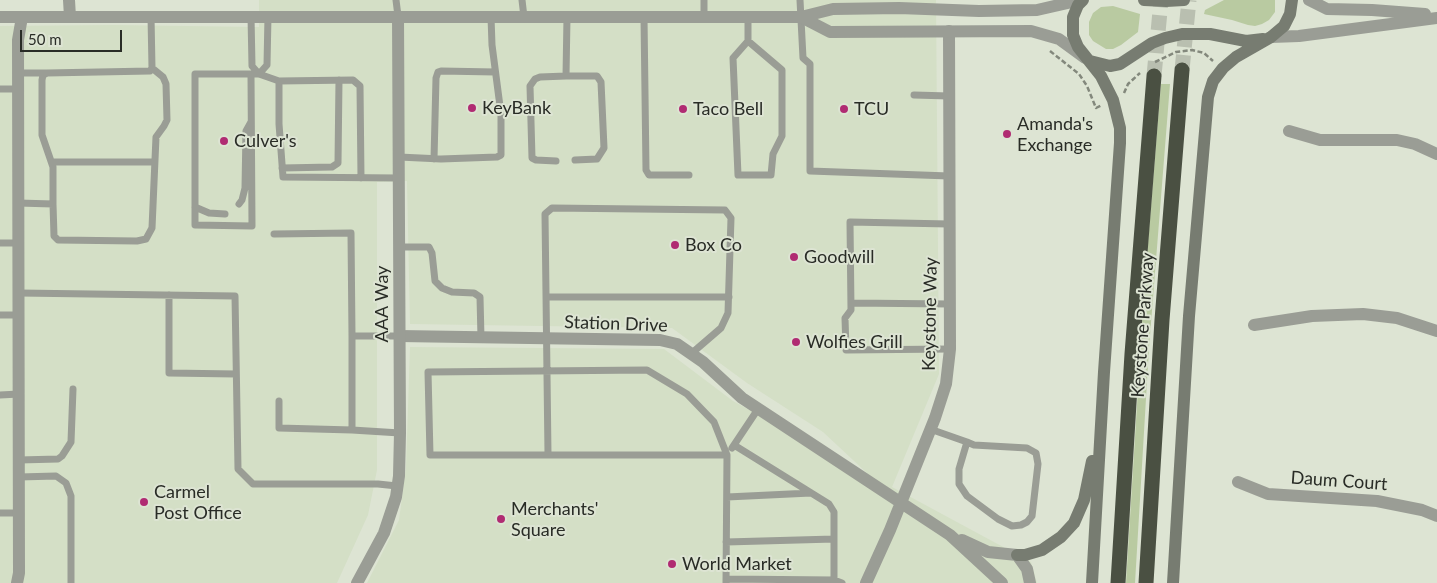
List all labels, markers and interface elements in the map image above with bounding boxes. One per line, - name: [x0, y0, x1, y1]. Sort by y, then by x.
- scale bar: [22, 20, 125, 52]
- text: 50 m: [28, 30, 62, 48]
- place label: KeyBank: [482, 97, 551, 119]
- place label: Taco Bell: [693, 98, 763, 120]
- place label: TCU: [854, 98, 889, 120]
- marker: KeyBank: [466, 102, 478, 114]
- marker: Taco Bell: [677, 103, 689, 115]
- marker: TCU: [838, 103, 850, 115]
- place label: Amanda's Exchange: [1017, 113, 1093, 156]
- marker: Amanda's Exchange: [1001, 128, 1013, 140]
- place label: Culver's: [234, 130, 297, 152]
- marker: Culver's: [218, 135, 230, 147]
- place label: Box Co: [685, 234, 742, 256]
- marker: Box Co: [669, 239, 681, 251]
- place label: Goodwill: [804, 246, 874, 268]
- marker: Goodwill: [788, 251, 800, 263]
- street label: Keystone Parkway: [1127, 252, 1159, 398]
- street label: Keystone Way: [918, 257, 942, 371]
- street label: AAA Way: [371, 266, 393, 342]
- street label: Station Drive: [564, 311, 668, 337]
- place label: Wolfies Grill: [806, 331, 903, 353]
- marker: Wolfies Grill: [790, 336, 802, 348]
- street label: Daum Court: [1290, 467, 1388, 495]
- place label: Carmel Post Office: [154, 481, 242, 524]
- marker: Carmel Post Office: [138, 496, 150, 508]
- place label: Merchants' Square: [511, 498, 599, 540]
- marker: Merchants' Square: [495, 513, 507, 525]
- place label: World Market: [682, 553, 792, 575]
- marker: World Market: [666, 558, 678, 570]

